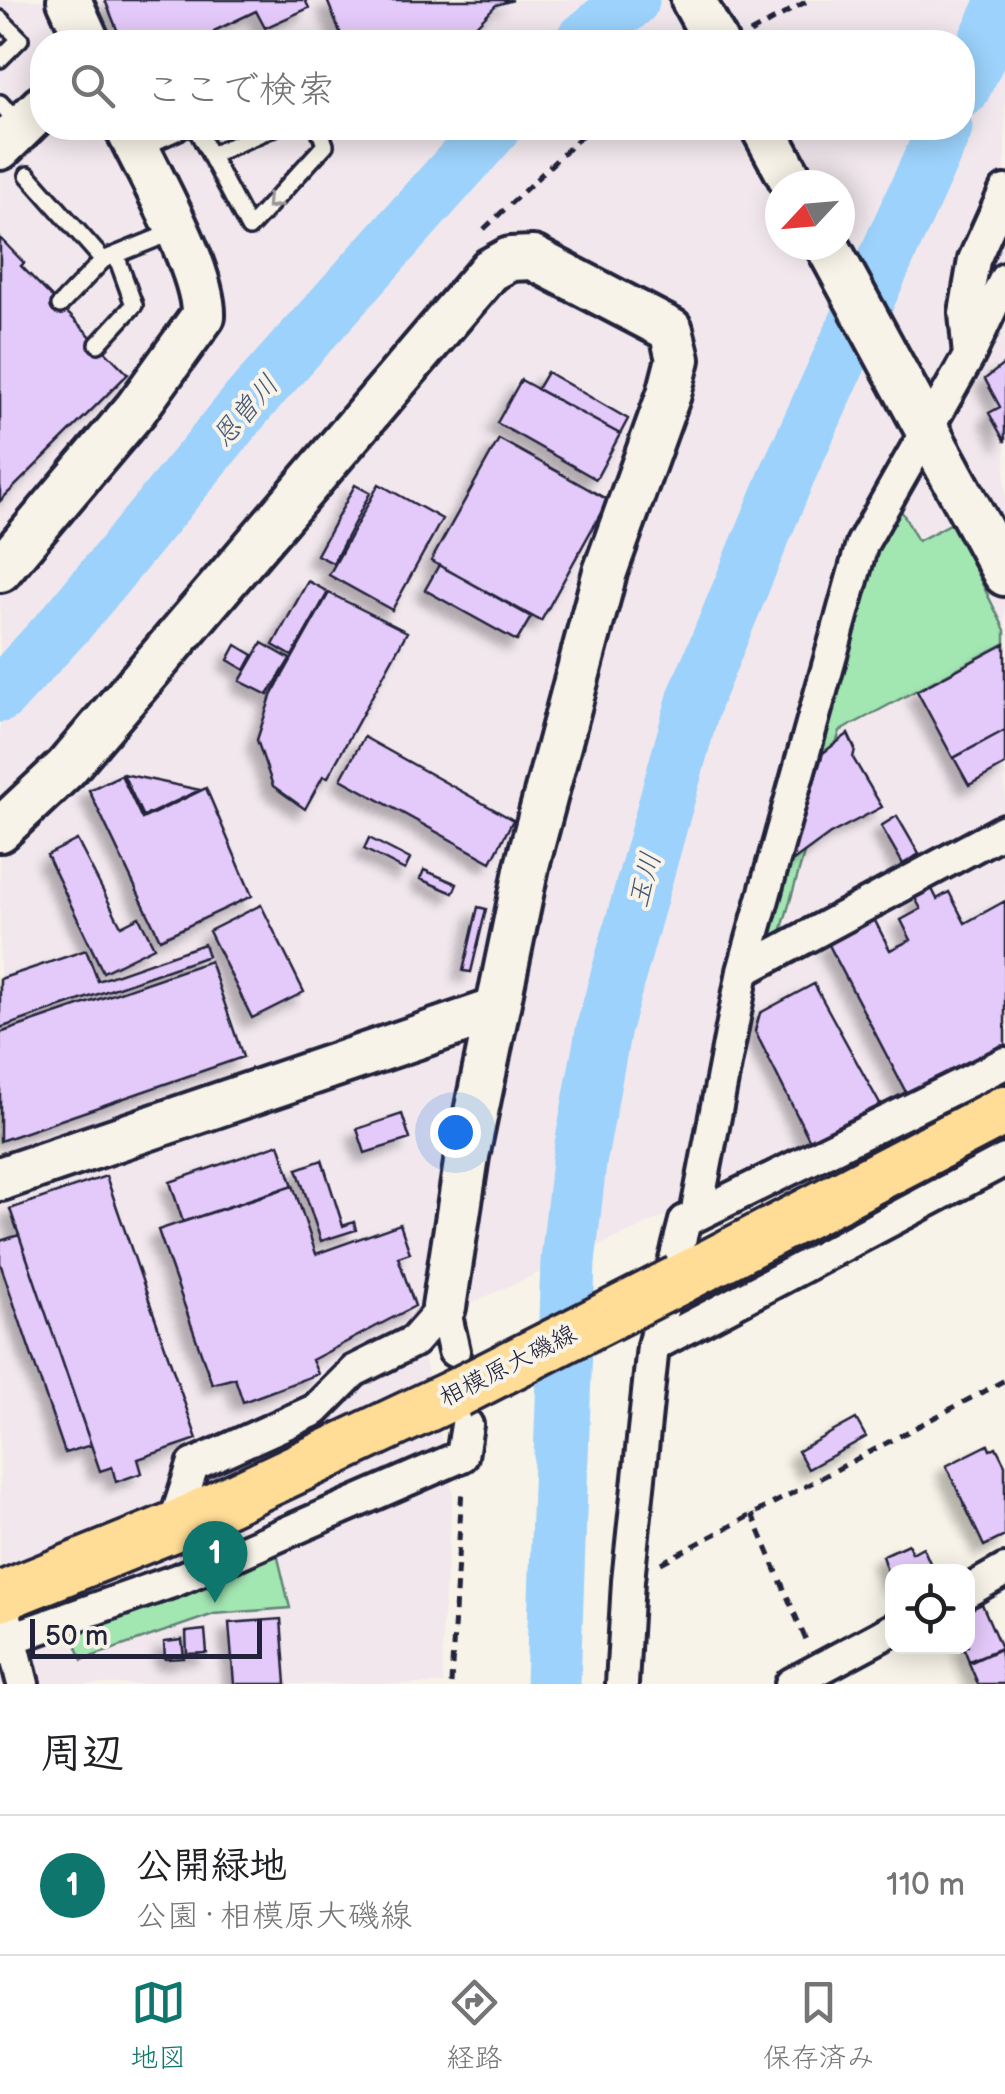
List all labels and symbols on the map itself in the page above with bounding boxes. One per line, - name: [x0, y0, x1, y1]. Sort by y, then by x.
- north arrow: [765, 170, 855, 260]
- one-way arrow: [266, 191, 284, 210]
- water label: 恩曽川: [206, 368, 286, 454]
- water label: 玉川: [622, 849, 668, 911]
- your location: [430, 1107, 481, 1158]
- street label: 相模原大磯線: [434, 1318, 582, 1414]
- pin: 1: [182, 1520, 248, 1603]
- scale bar: [30, 1614, 262, 1658]

